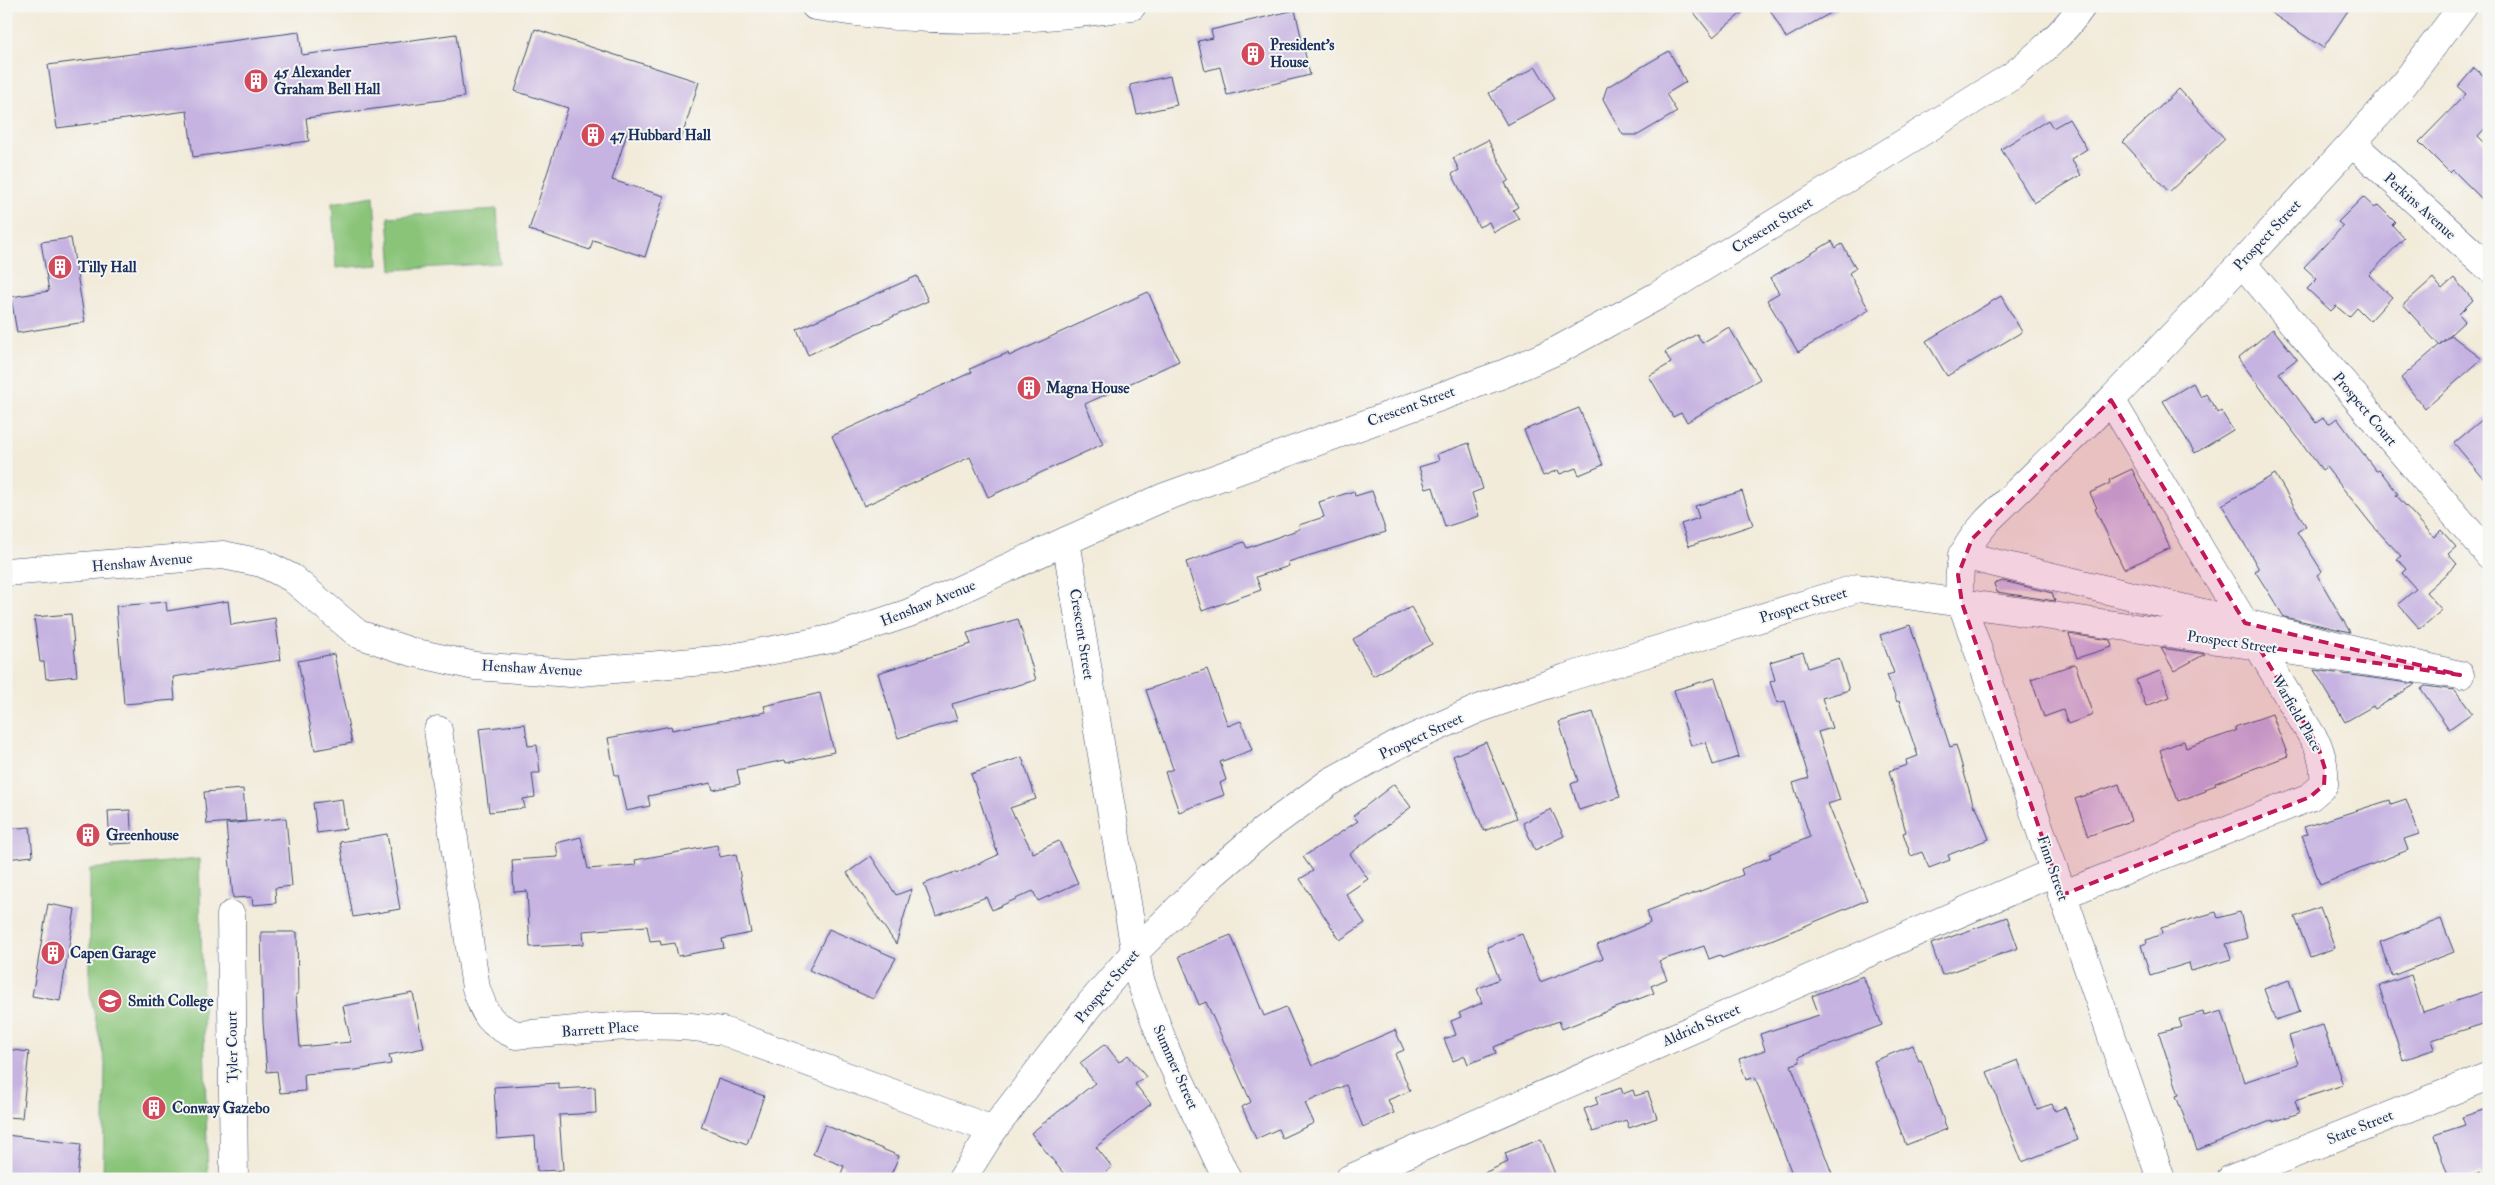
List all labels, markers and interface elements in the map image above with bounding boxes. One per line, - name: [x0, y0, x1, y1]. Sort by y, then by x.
- place label: President's House: [1270, 36, 1334, 72]
- building icon: President's House: [1240, 41, 1266, 67]
- place label: 45 Alexander Graham Bell Hall: [273, 63, 380, 99]
- building icon: 45 Alexander Graham Bell Hall: [243, 68, 269, 94]
- building icon: 47 Hubbard Hall: [580, 122, 606, 148]
- place label: 47 Hubbard Hall: [609, 126, 711, 145]
- street label: Perkins Avenue: [2380, 169, 2460, 244]
- street label: Crescent Street: [1728, 193, 1816, 258]
- street label: Prospect Street: [2230, 196, 2306, 276]
- building icon: Tilly Hall: [47, 254, 73, 280]
- place label: Tilly Hall: [77, 258, 137, 278]
- street label: Prospect Court: [2327, 368, 2401, 451]
- building icon: Magna House: [1016, 375, 1042, 401]
- place label: Magna House: [1045, 379, 1130, 399]
- street label: Crescent Street: [1365, 382, 1458, 431]
- street label: Henshaw Avenue: [91, 549, 193, 576]
- street label: Henshaw Avenue: [878, 576, 979, 631]
- street label: Prospect Street: [1757, 583, 1850, 629]
- street label: Crescent Street: [1065, 587, 1098, 681]
- street label: Prospect Street: [2186, 627, 2278, 659]
- street label: Henshaw Avenue: [481, 656, 583, 681]
- street label: Warfield Place: [2266, 671, 2326, 755]
- street label: Prospect Street: [1376, 709, 1467, 765]
- building icon: Greenhouse: [75, 822, 101, 848]
- place label: Greenhouse: [106, 826, 179, 845]
- street label: Finn Street: [2032, 833, 2073, 904]
- building icon: Capen Garage: [40, 940, 66, 966]
- place label: Capen Garage: [70, 944, 157, 964]
- street label: Prospect Street: [1071, 945, 1145, 1028]
- school or university icon: Smith College: [97, 988, 123, 1014]
- place label: Smith College: [128, 992, 214, 1012]
- street label: Aldrich Street: [1658, 1000, 1743, 1052]
- street label: Tyler Court: [222, 1011, 243, 1083]
- street label: Barrett Place: [561, 1017, 639, 1042]
- street label: Summer Street: [1148, 1022, 1203, 1112]
- building icon: Conway Gazebo: [141, 1095, 167, 1121]
- place label: Conway Gazebo: [172, 1099, 270, 1119]
- street label: State Street: [2324, 1106, 2396, 1149]

